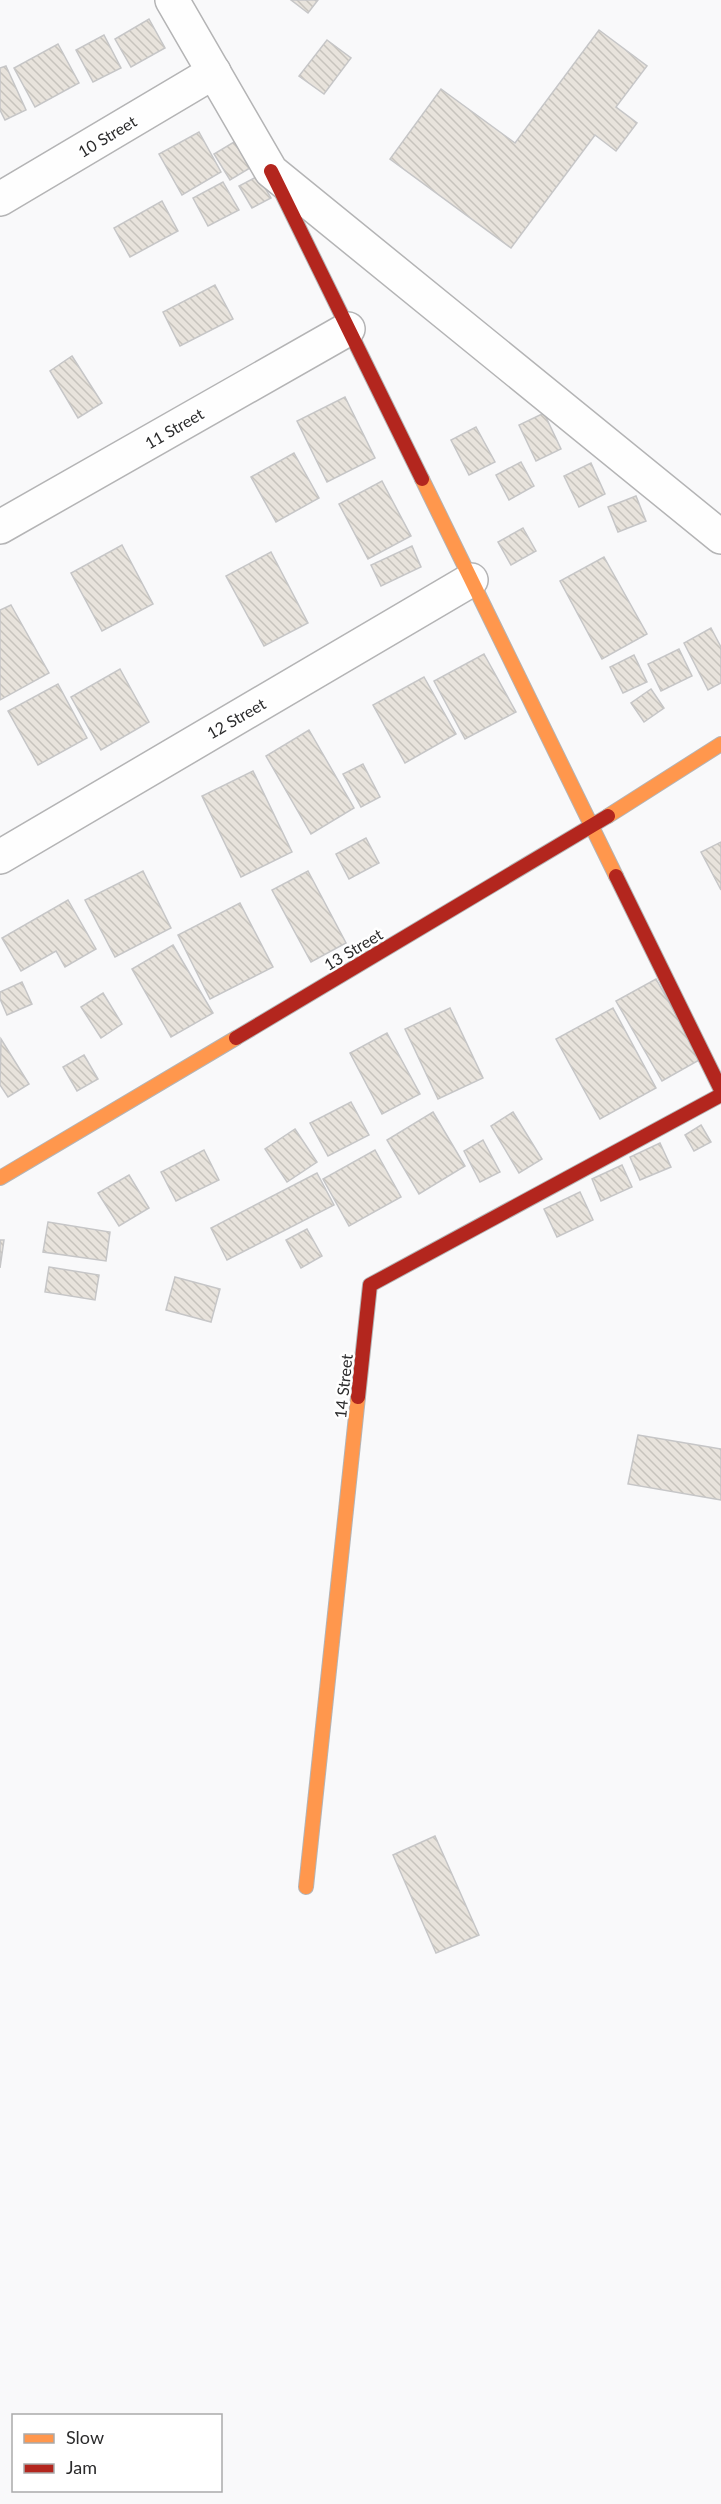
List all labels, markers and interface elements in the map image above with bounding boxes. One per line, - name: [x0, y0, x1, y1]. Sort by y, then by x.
- street label: 10 Street: [74, 111, 140, 161]
- street label: 11 Street: [141, 403, 207, 452]
- street label: 12 Street: [203, 693, 269, 742]
- street label: 13 Street: [320, 924, 386, 974]
- street label: 14 Street: [330, 1353, 356, 1419]
- legend: [12, 2414, 222, 2492]
- text: Slow: [66, 2426, 104, 2448]
- text: Jam: [66, 2456, 97, 2478]

